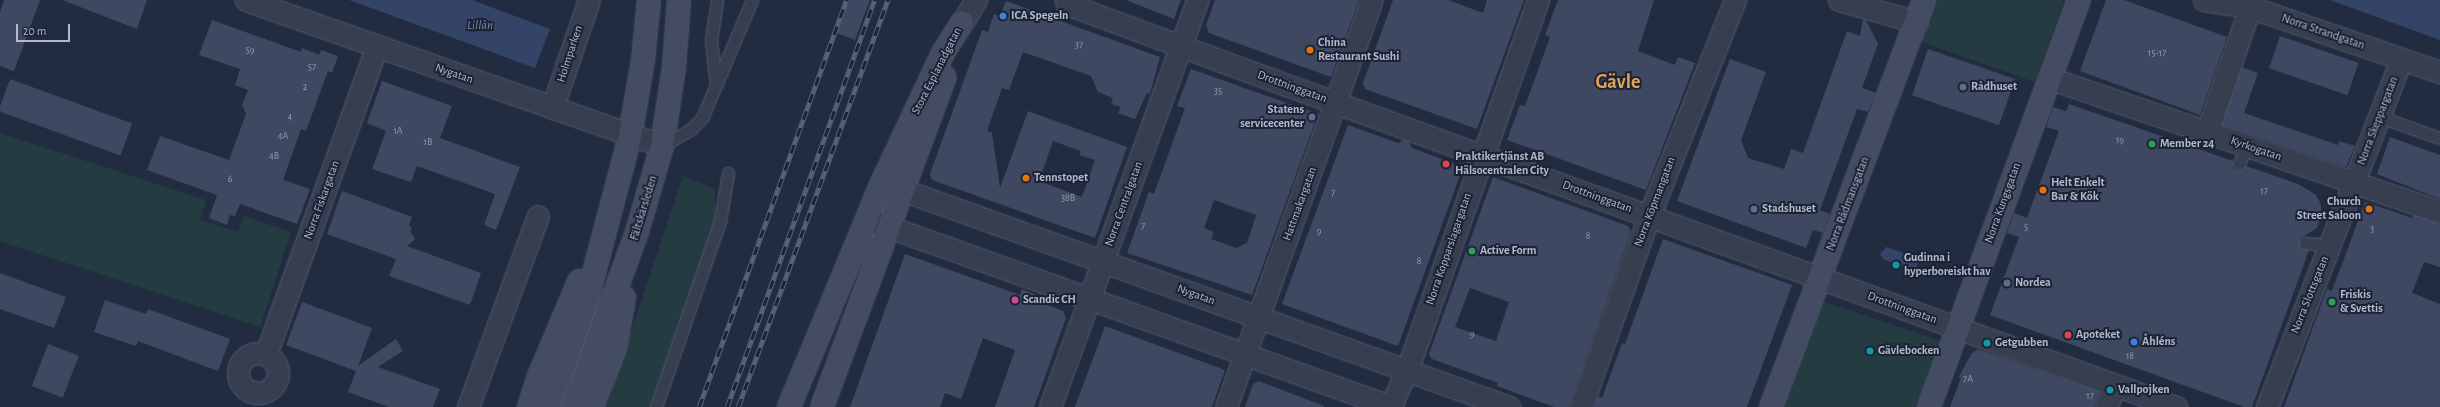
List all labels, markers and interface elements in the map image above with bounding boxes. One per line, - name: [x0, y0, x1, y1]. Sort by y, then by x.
- place label: ICA Spegeln: [1011, 9, 1068, 23]
- marker: ICA Spegeln: [998, 11, 1008, 21]
- street label: Norra Strandgatan: [2280, 11, 2366, 53]
- scale bar: [18, 16, 72, 42]
- water label: Lillån: [467, 18, 493, 34]
- street label: Holmparken: [554, 24, 586, 84]
- text: 20 m: [23, 25, 46, 37]
- street label: Stora Esplanadgatan: [909, 25, 965, 117]
- place label: China Restaurant Sushi: [1318, 36, 1399, 64]
- house number: 37: [1075, 40, 1083, 52]
- house number: 59: [246, 45, 254, 57]
- marker: China Restaurant Sushi: [1305, 45, 1315, 55]
- house number: 15-17: [2148, 48, 2166, 60]
- street label: Nygatan: [433, 61, 475, 87]
- house number: 57: [308, 62, 316, 74]
- street label: Drottninggatan: [1255, 68, 1329, 106]
- district label: Gävle: [1596, 70, 1640, 94]
- street label: Norra Skeppargatan: [2355, 75, 2401, 167]
- place label: Rådhuset: [1971, 80, 2017, 94]
- house number: 2: [303, 82, 307, 94]
- marker: Rådhuset: [1958, 82, 1968, 92]
- house number: 35: [1214, 86, 1222, 98]
- place label: Statens servicecenter: [1240, 103, 1304, 131]
- house number: 4: [288, 112, 292, 124]
- marker: Statens servicecenter: [1307, 112, 1317, 122]
- house number: 1A: [393, 126, 403, 138]
- house number: 4A: [278, 131, 288, 143]
- street label: Kyrkogatan: [2229, 134, 2283, 164]
- house number: 19: [2116, 135, 2124, 147]
- house number: 1B: [424, 137, 432, 149]
- place label: Member 24: [2160, 137, 2214, 151]
- marker: Member 24: [2147, 139, 2157, 149]
- place label: Praktikertjänst AB Hälsocentralen City: [1455, 150, 1549, 178]
- house number: 4B: [269, 151, 279, 163]
- street label: Norra Köpmangatan: [1631, 155, 1679, 249]
- street label: Norra Rådmansgatan: [1823, 155, 1873, 253]
- marker: Praktikertjänst AB Hälsocentralen City: [1440, 158, 1452, 170]
- street label: Norra Fiskargatan: [301, 159, 343, 241]
- street label: Norra Centralgatan: [1102, 160, 1146, 248]
- street label: Norra Kungsgatan: [1982, 161, 2024, 245]
- street label: Hattmakargatan: [1280, 165, 1320, 243]
- place label: Tennstopet: [1034, 171, 1088, 185]
- marker: Tennstopet: [1021, 173, 1031, 183]
- house number: 6: [228, 174, 232, 186]
- street label: Fältskärsleden: [627, 174, 661, 242]
- place label: Helt Enkelt Bar & Kök: [2051, 176, 2105, 204]
- street label: Drottninggatan: [1560, 178, 1634, 216]
- marker: Helt Enkelt Bar & Kök: [2038, 185, 2048, 195]
- house number: 17: [2260, 186, 2268, 198]
- house number: 7: [1331, 188, 1335, 200]
- street label: Norra Kopparslagargatan: [1423, 191, 1475, 307]
- house number: 38B: [1061, 193, 1075, 205]
- place label: Church Street Saloon: [2297, 195, 2361, 223]
- place label: Stadshuset: [1762, 202, 1816, 216]
- marker: Stadshuset: [1749, 204, 1759, 214]
- marker: Church Street Saloon: [2364, 204, 2374, 214]
- house number: 7: [1141, 221, 1145, 233]
- house number: 5: [2024, 222, 2028, 234]
- house number: 3: [2370, 224, 2374, 236]
- house number: 9: [1317, 226, 1321, 238]
- house number: 8: [1586, 231, 1590, 243]
- place label: Active Form: [1480, 244, 1536, 258]
- marker: Active Form: [1467, 246, 1477, 256]
- place label: Gudinna i hyperboreiskt hav: [1904, 251, 1990, 279]
- street label: Norra Slottsgatan: [2288, 254, 2332, 336]
- house number: 8: [1417, 256, 1421, 268]
- marker: Gudinna i hyperboreiskt hav: [1891, 260, 1901, 270]
- place label: Nordea: [2015, 276, 2051, 290]
- marker: Nordea: [2002, 278, 2012, 288]
- street label: Nygatan: [1175, 282, 1217, 308]
- place label: Friskis & Svettis: [2340, 288, 2383, 316]
- street label: Drottninggatan: [1865, 289, 1939, 327]
- place label: Scandic CH: [1023, 293, 1076, 307]
- marker: Scandic CH: [1010, 295, 1020, 305]
- marker: Friskis & Svettis: [2327, 297, 2337, 307]
- place label: Apoteket: [2076, 328, 2120, 342]
- house number: 9: [1470, 329, 1474, 341]
- marker: Apoteket: [2063, 330, 2073, 340]
- place label: Åhléns: [2142, 335, 2175, 349]
- place label: Getgubben: [1995, 336, 2048, 350]
- marker: Åhléns: [2129, 337, 2139, 347]
- marker: Getgubben: [1982, 338, 1992, 348]
- place label: Gävlebocken: [1878, 344, 1939, 358]
- marker: Gävlebocken: [1865, 346, 1875, 356]
- house number: 18: [2126, 351, 2134, 363]
- house number: 7A: [1963, 374, 1973, 386]
- place label: Vallpojken: [2118, 383, 2170, 397]
- marker: Vallpojken: [2105, 385, 2115, 395]
- house number: 17: [2086, 391, 2094, 403]

